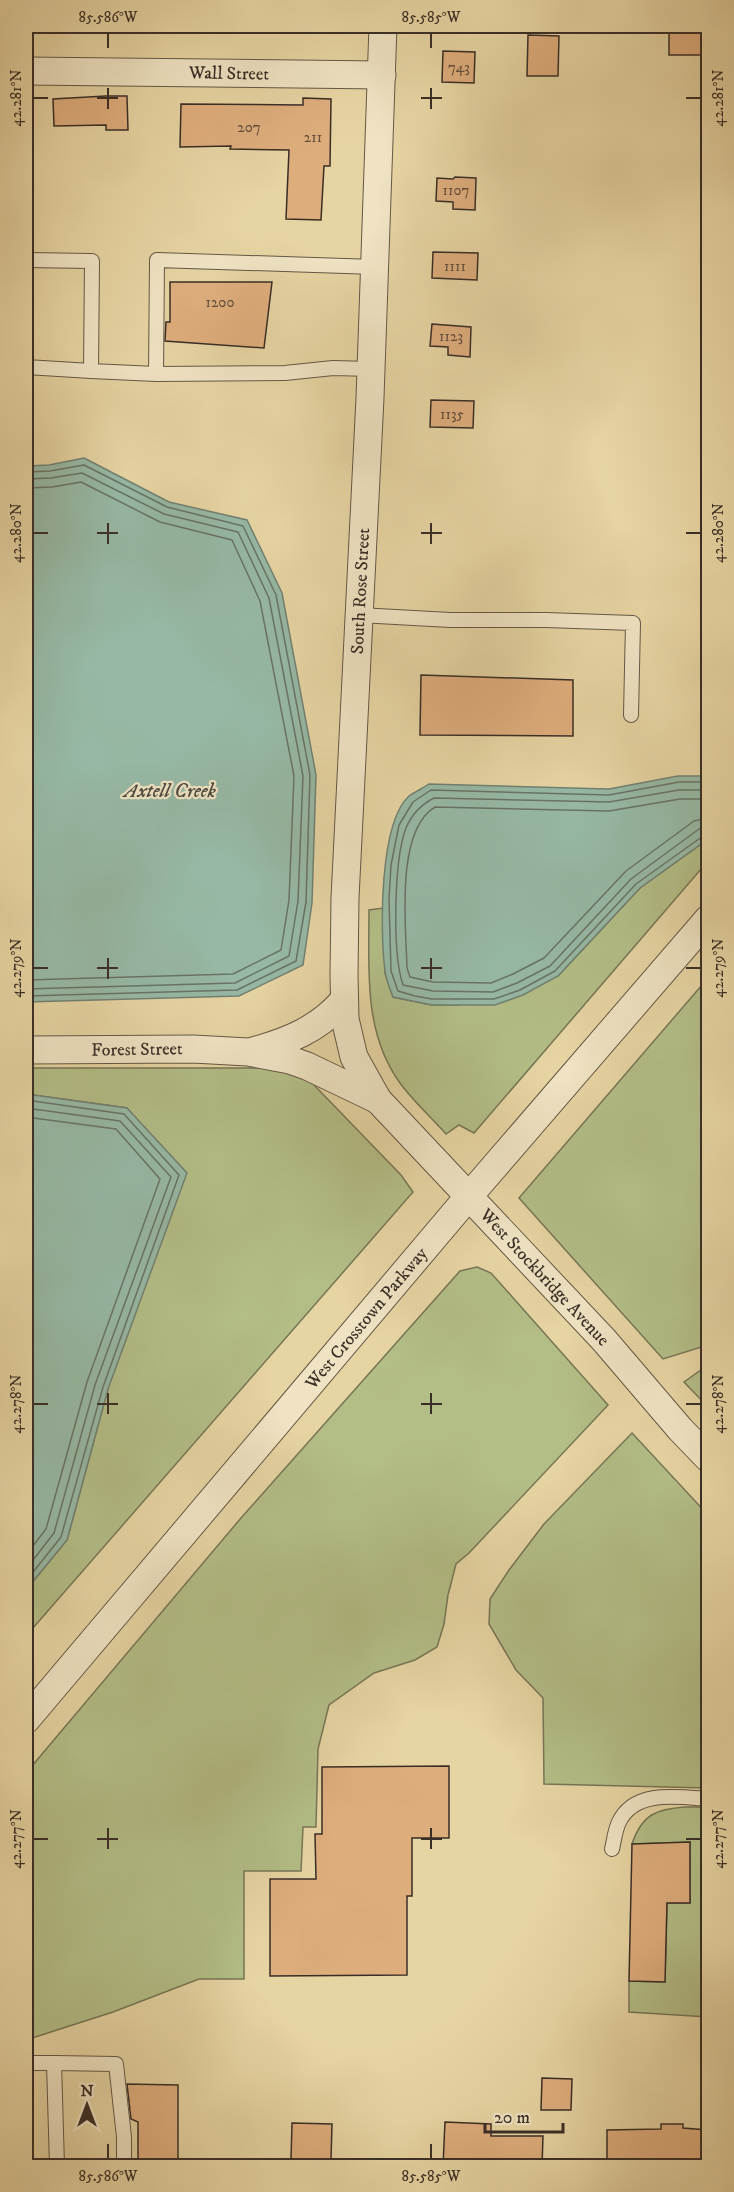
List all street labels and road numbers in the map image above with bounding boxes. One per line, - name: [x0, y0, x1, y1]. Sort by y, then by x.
- street label: Wall Street: [188, 62, 270, 86]
- street label: South Rose Street: [347, 527, 375, 655]
- street label: Forest Street: [91, 1038, 183, 1062]
- street label: West Stockbridge Avenue: [474, 1204, 614, 1351]
- street label: West Crosstown Parkway: [300, 1243, 433, 1395]

